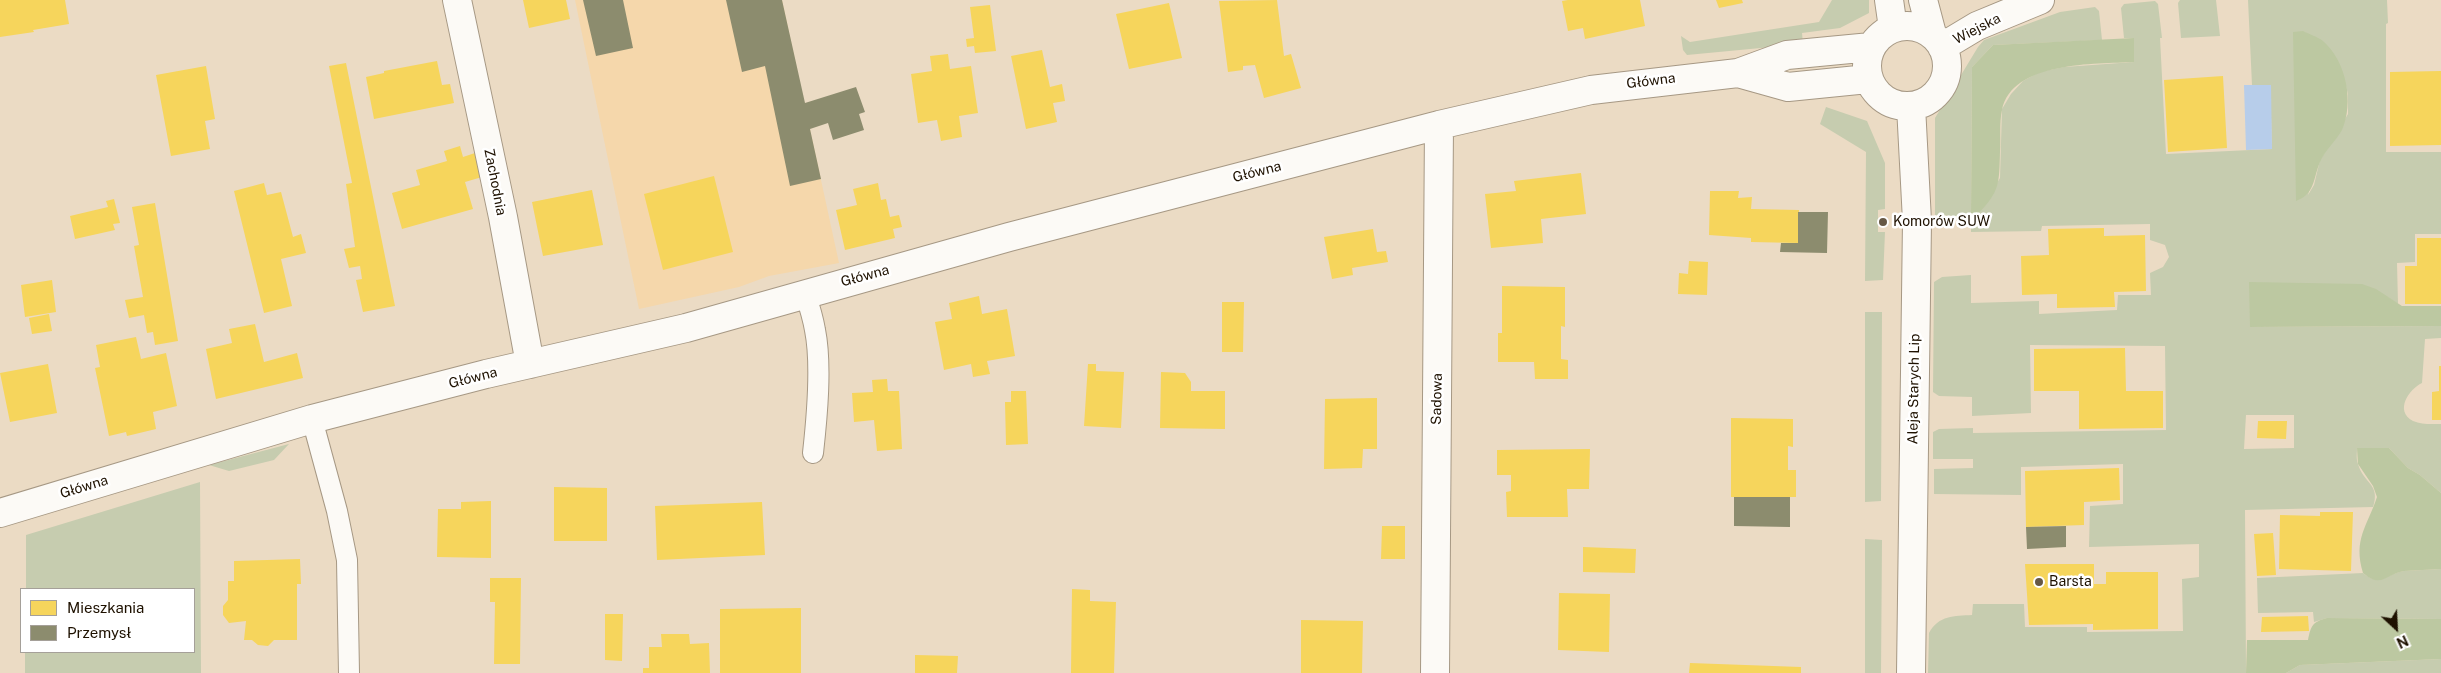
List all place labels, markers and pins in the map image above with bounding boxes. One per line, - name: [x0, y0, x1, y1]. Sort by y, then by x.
- place label: Komorów SUW: [1893, 214, 1990, 230]
- marker: Komorów SUW: [1877, 216, 1889, 228]
- place label: Barsta: [2049, 574, 2092, 590]
- marker: Barsta: [2033, 576, 2045, 588]

